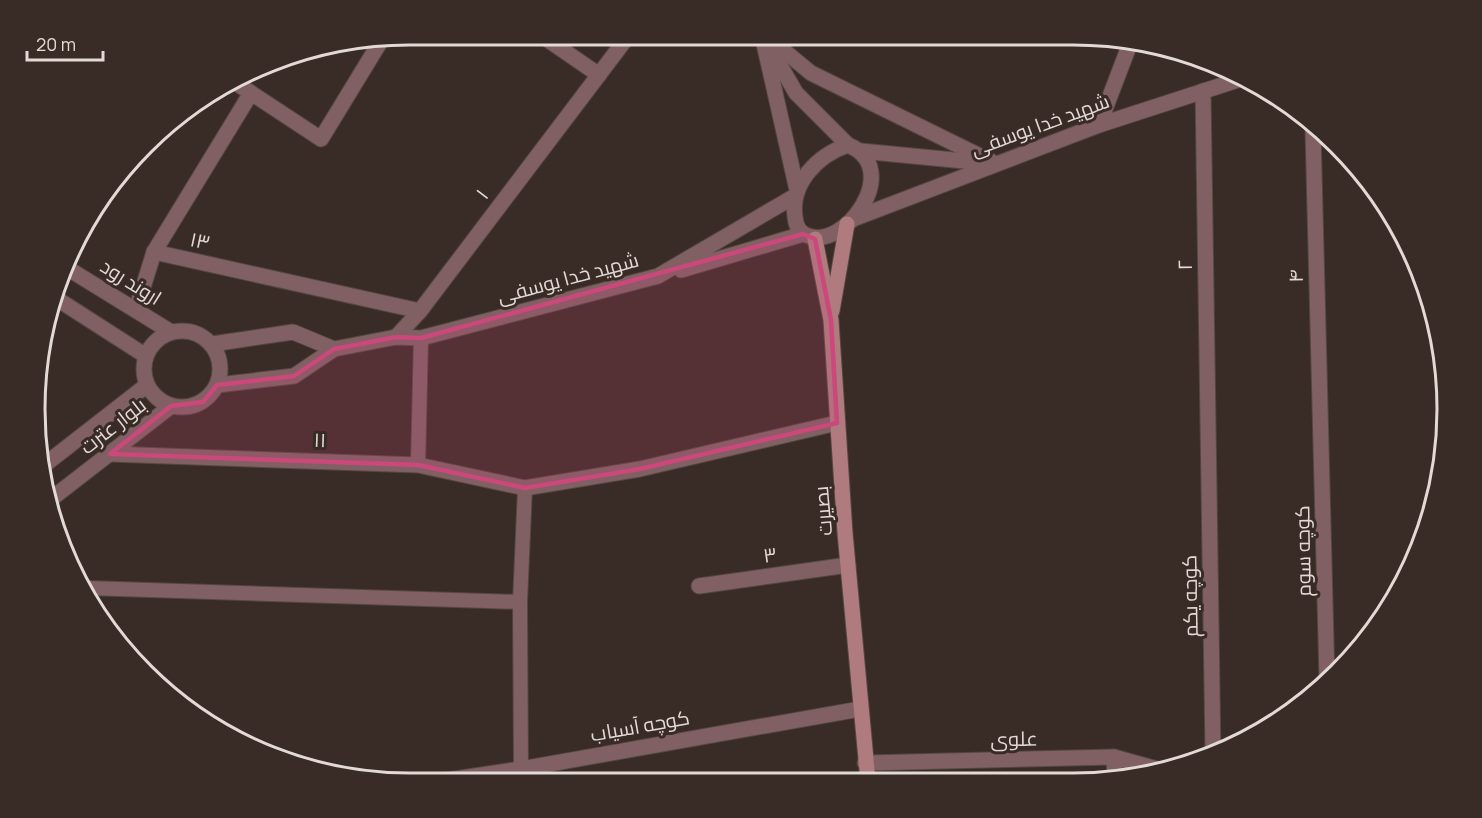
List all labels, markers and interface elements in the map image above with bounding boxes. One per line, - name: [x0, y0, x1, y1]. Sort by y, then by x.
- scale bar: [27, 24, 104, 62]
- text: 20 m: [36, 32, 76, 56]
- street label: شهید خدا یوسفی: [967, 87, 1113, 162]
- street label: ۱: [469, 183, 494, 204]
- street label: ۱۳: [188, 225, 213, 256]
- street label: شهید خدا یوسفی: [494, 246, 642, 309]
- street label: اروند رود: [96, 252, 167, 311]
- street label: ۲: [1171, 260, 1198, 271]
- street label: ۴: [1282, 269, 1309, 283]
- street label: بلوار عترت: [74, 391, 151, 460]
- street label: ۱۱: [313, 426, 327, 453]
- street label: بصیرت: [807, 485, 838, 537]
- street label: کوچه سوم: [1288, 505, 1318, 597]
- street label: ۳: [761, 540, 779, 569]
- street label: کوچه یکم: [1175, 555, 1205, 637]
- street label: کوچه آسیاب: [588, 704, 692, 748]
- street label: علوی: [990, 725, 1038, 752]

